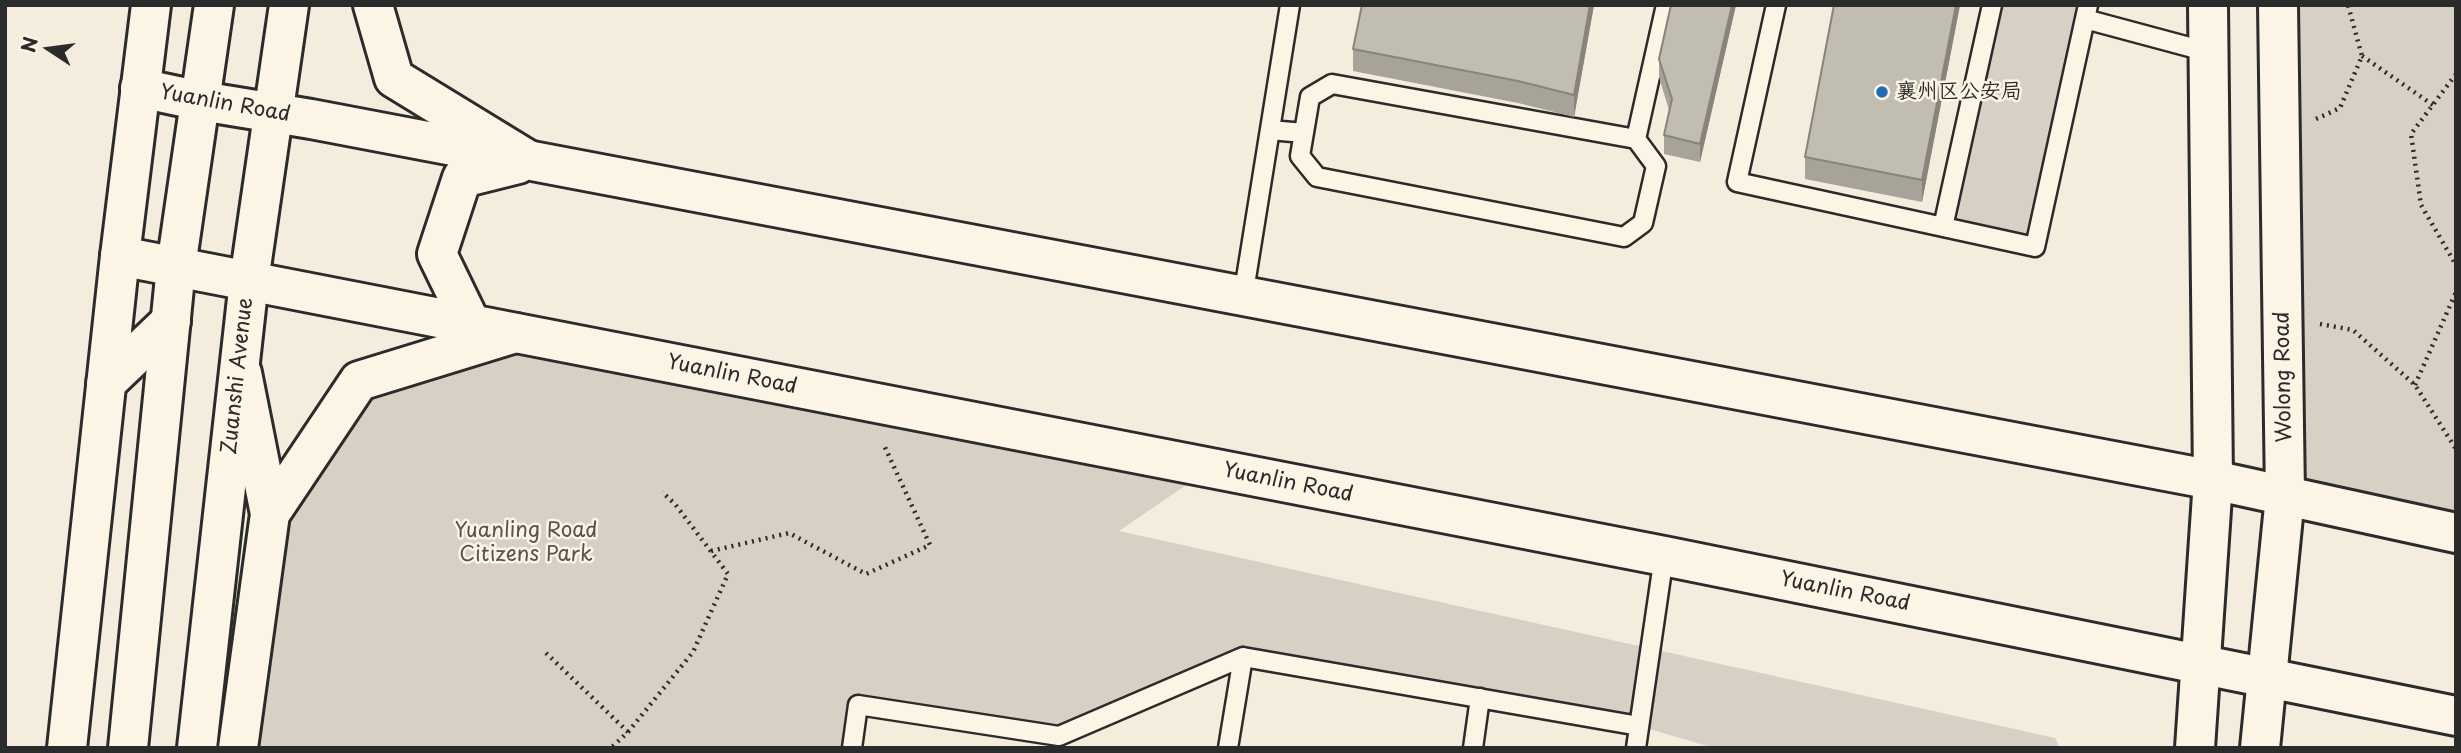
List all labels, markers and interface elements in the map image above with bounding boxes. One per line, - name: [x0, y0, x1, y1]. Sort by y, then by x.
- north arrow: [14, 14, 84, 84]
- text: N: [13, 34, 44, 55]
- place label: 襄州区公安局: [1896, 79, 2022, 105]
- street label: Yuanlin Road: [158, 80, 292, 128]
- marker: 襄州区公安局: [1874, 84, 1890, 100]
- street label: Zuanshi Avenue: [217, 296, 259, 456]
- street label: Wolong Road: [2270, 311, 2298, 443]
- street label: Yuanlin Road: [665, 350, 799, 400]
- street label: Yuanlin Road: [1221, 458, 1355, 508]
- park label: Yuanling Road Citizens Park: [454, 518, 598, 568]
- street label: Yuanlin Road: [1778, 567, 1912, 617]

